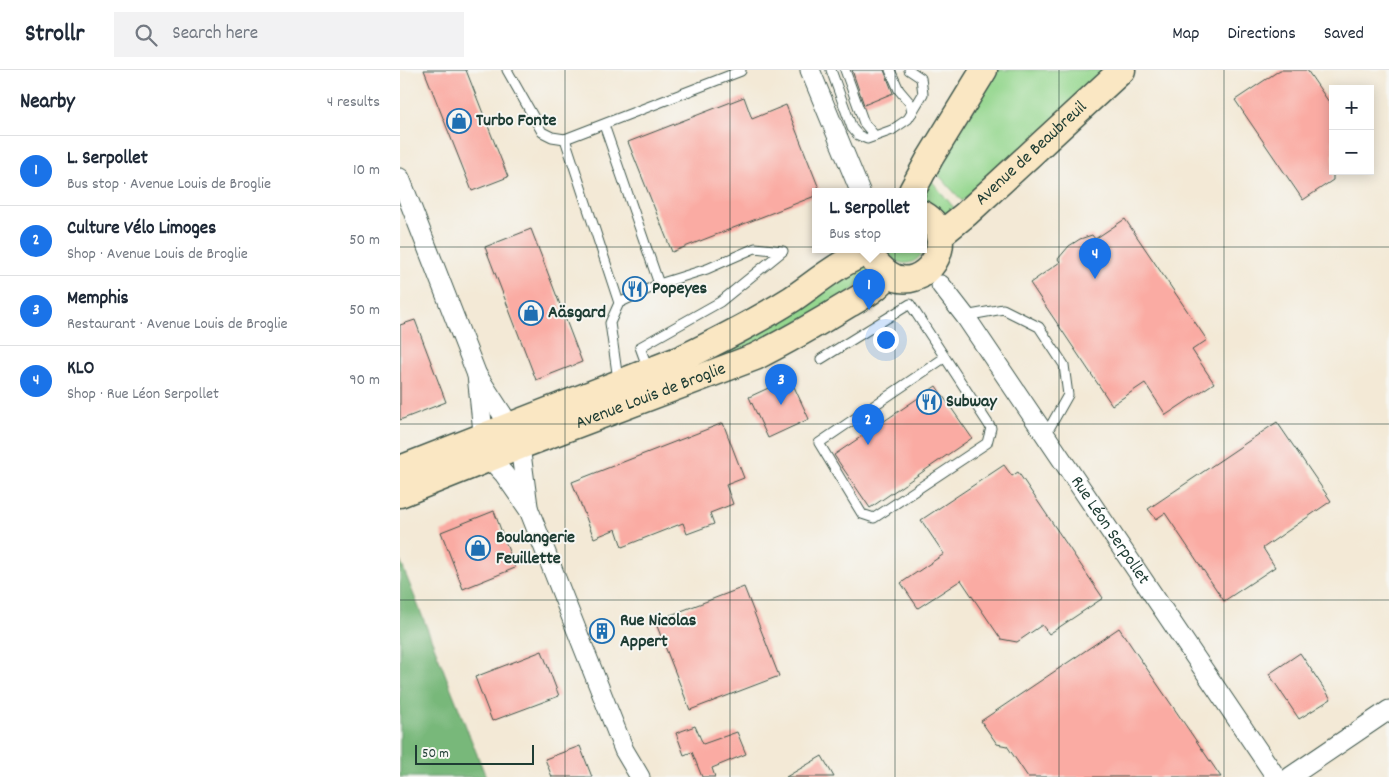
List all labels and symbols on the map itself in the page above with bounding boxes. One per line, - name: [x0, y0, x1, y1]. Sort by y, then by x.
- street label: Avenue de Beaubreuil: [970, 95, 1094, 212]
- shop icon: Turbo Fonte: [446, 108, 472, 134]
- place label: Turbo Fonte: [476, 109, 557, 134]
- pin: 4: [1079, 238, 1111, 279]
- pin: 1: [853, 269, 885, 310]
- restaurant icon: Popeyes: [622, 276, 648, 302]
- place label: Popeyes: [652, 277, 708, 302]
- shop icon: Aäsgard: [518, 300, 544, 326]
- place label: Aäsgard: [548, 301, 606, 326]
- your location: [873, 327, 899, 353]
- street label: Avenue Louis de Broglie: [572, 357, 729, 436]
- pin: 3: [765, 364, 797, 405]
- restaurant icon: Subway: [916, 389, 942, 415]
- place label: Subway: [946, 390, 998, 415]
- pin: 2: [852, 404, 884, 445]
- street label: Rue Léon Serpollet: [1064, 471, 1156, 590]
- place label: Boulangerie Feuillette: [496, 526, 575, 572]
- shop icon: Boulangerie Feuillette: [465, 535, 491, 561]
- place label: Rue Nicolas Appert: [620, 609, 697, 655]
- building icon: Rue Nicolas Appert: [589, 618, 615, 644]
- scale bar: [415, 742, 534, 765]

